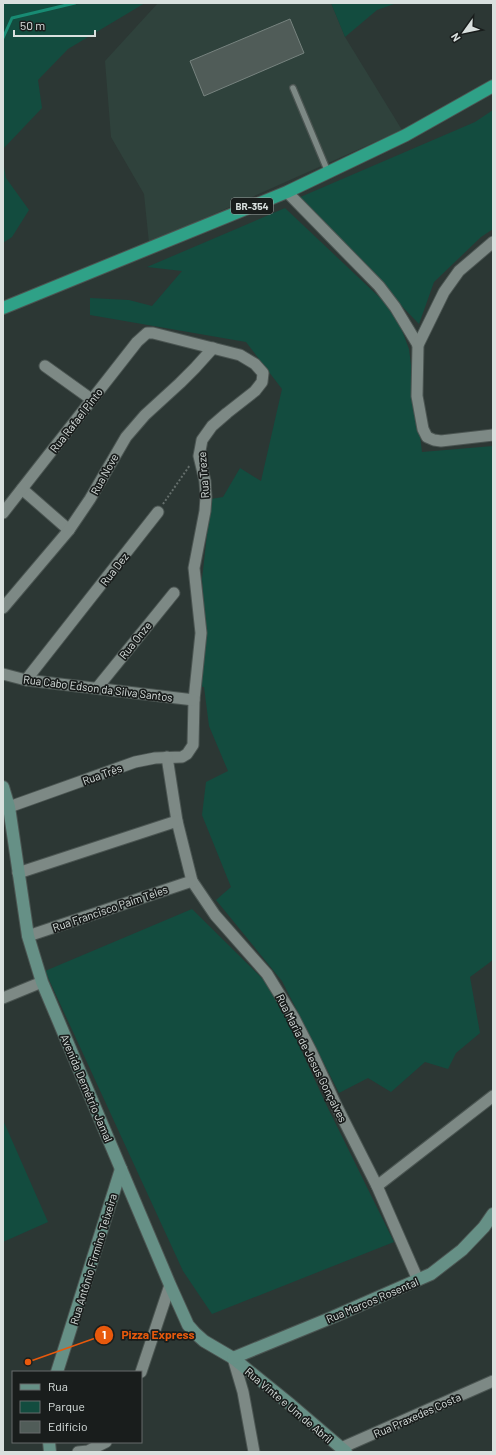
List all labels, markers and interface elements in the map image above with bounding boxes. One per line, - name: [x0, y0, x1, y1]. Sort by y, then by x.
- scale bar: [14, 12, 95, 38]
- north arrow: [444, 12, 484, 52]
- text: 50 m: [20, 18, 45, 32]
- text: N: [448, 31, 463, 44]
- road number: BR-354: [231, 198, 273, 214]
- street label: Rua Rafael Pinto: [47, 385, 105, 455]
- street label: Rua Nove: [88, 451, 121, 497]
- street label: Rua Treze: [195, 451, 211, 499]
- street label: Rua Dez: [97, 550, 131, 588]
- street label: Rua Onze: [116, 619, 154, 661]
- street label: Rua Cabo Edson da Silva Santos: [23, 672, 173, 704]
- street label: Rua Três: [80, 761, 124, 787]
- street label: Rua Francisco Paim Teles: [51, 882, 169, 934]
- street label: Rua Maria de Jesus Gonçalves: [274, 992, 350, 1124]
- street label: Avenida Demétrio Jamal: [58, 1032, 116, 1144]
- street label: Rua Antônio Firmino Teixeira: [67, 1192, 119, 1326]
- street label: Rua Marcos Rosental: [324, 1275, 420, 1325]
- callout: Pizza Express: [94, 1323, 203, 1347]
- text: 1: [102, 1327, 106, 1341]
- text: Pizza Express: [121, 1327, 195, 1341]
- street label: Rua Vinte e Um de Abril: [243, 1365, 335, 1445]
- legend: [12, 1371, 142, 1443]
- text: Rua: [48, 1379, 68, 1393]
- street label: Rua Praxedes Costa: [371, 1390, 463, 1440]
- text: Parque: [48, 1399, 85, 1413]
- text: Edifício: [48, 1419, 88, 1433]

